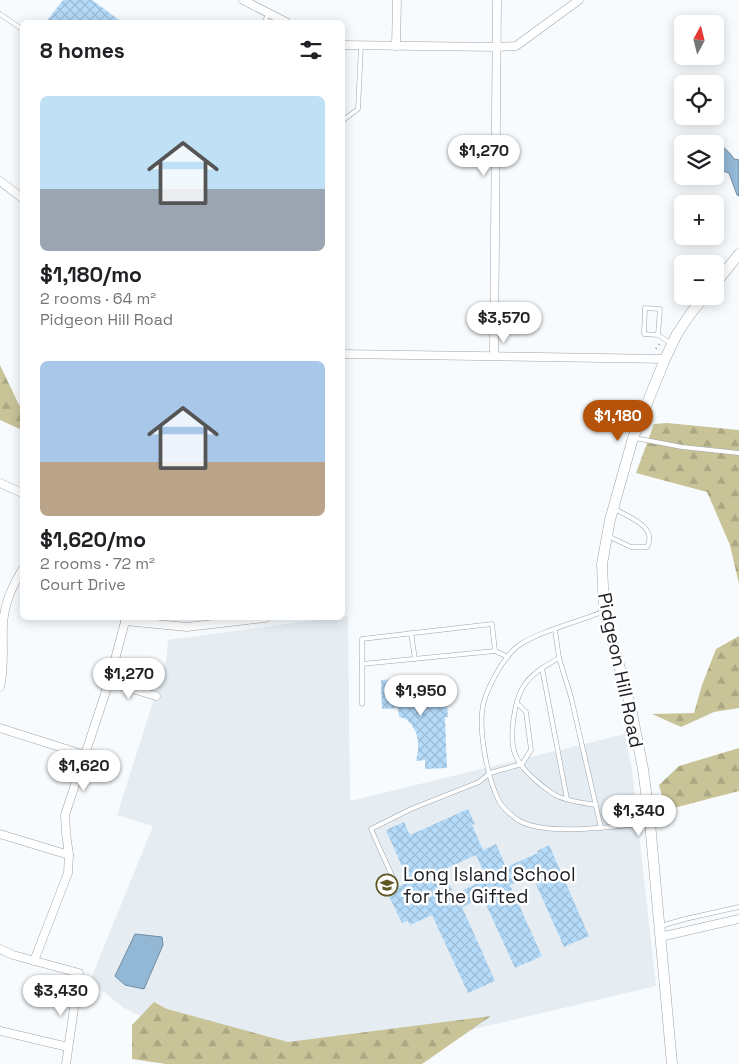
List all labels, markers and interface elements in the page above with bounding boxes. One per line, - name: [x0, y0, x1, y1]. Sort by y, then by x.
- north arrow: [674, 15, 724, 65]
- map controls: [674, 15, 724, 305]
- icon: filters: [297, 36, 325, 64]
- text: 8 homes: [40, 37, 125, 64]
- button: locate: [674, 75, 724, 125]
- icon: home: [138, 128, 228, 218]
- pin: $1,270: [443, 134, 525, 177]
- button: layers: [674, 135, 724, 185]
- text: $1,270: [459, 140, 509, 161]
- button: +: [674, 195, 724, 245]
- button: −: [674, 255, 724, 305]
- text: $1,180/mo: [40, 261, 142, 288]
- text: 2 rooms · 64 m²: [40, 288, 156, 309]
- pin: $3,570: [463, 302, 545, 344]
- text: $3,570: [478, 307, 530, 328]
- text: Pidgeon Hill Road: [40, 309, 173, 330]
- icon: home: [138, 393, 228, 483]
- pin: $1,180: [577, 400, 659, 442]
- text: $1,180: [594, 405, 642, 426]
- text: $1,620/mo: [40, 526, 146, 553]
- text: 2 rooms · 72 m²: [40, 553, 155, 574]
- text: Court Drive: [40, 574, 126, 595]
- street label: Pidgeon Hill Road: [592, 590, 649, 750]
- pin: $1,270: [88, 658, 170, 700]
- text: $1,270: [104, 663, 154, 684]
- pin: $1,950: [380, 674, 462, 717]
- text: $1,950: [395, 680, 447, 701]
- pin: $1,620: [43, 750, 125, 792]
- text: $1,620: [58, 755, 110, 776]
- pin: $1,340: [598, 794, 680, 837]
- text: $1,340: [613, 800, 665, 821]
- place label: Long Island School for the Gifted: [403, 862, 576, 909]
- school or university icon: Long Island School for the Gifted: [375, 873, 399, 897]
- pin: $3,430: [20, 974, 102, 1017]
- text: $3,430: [34, 980, 88, 1001]

